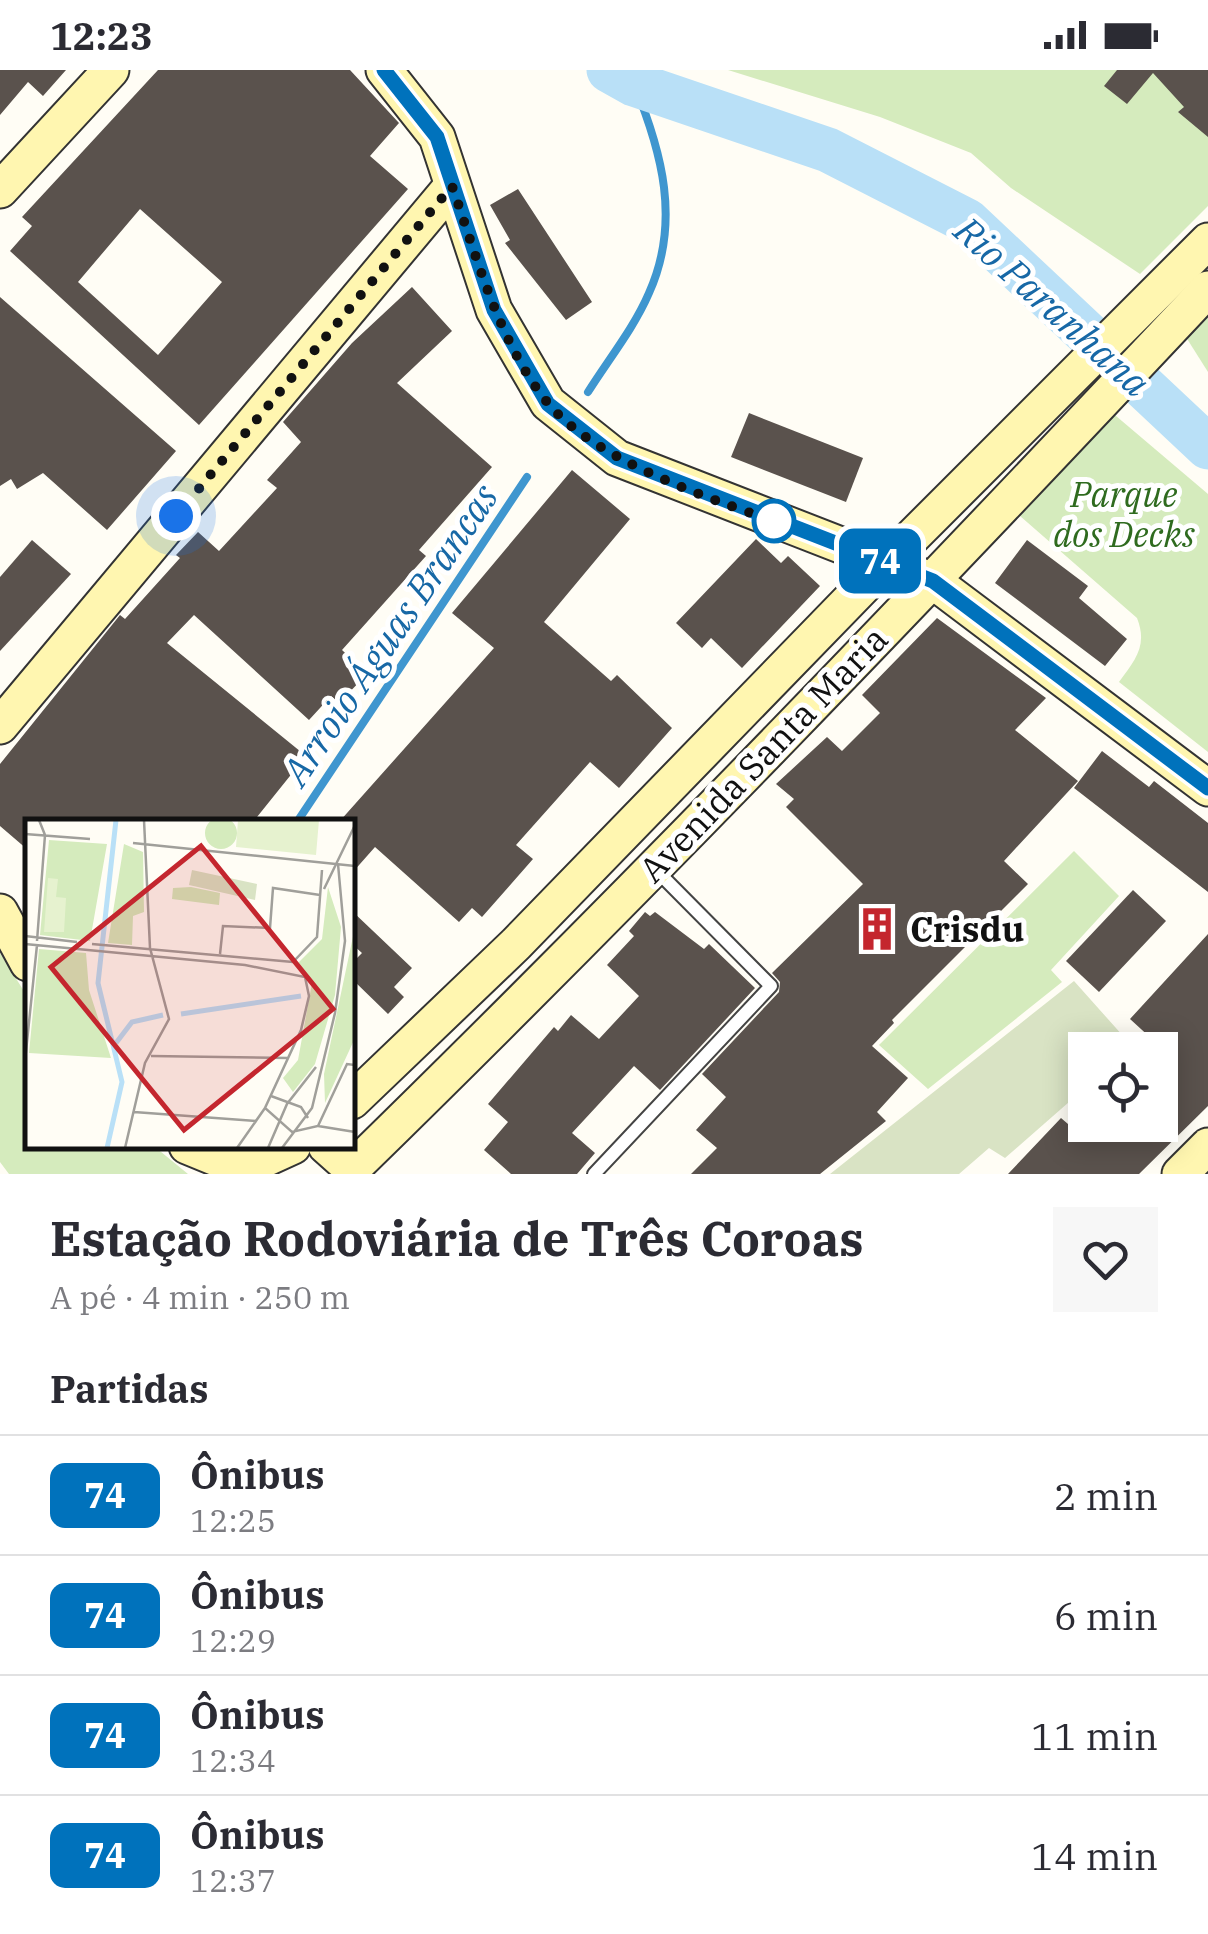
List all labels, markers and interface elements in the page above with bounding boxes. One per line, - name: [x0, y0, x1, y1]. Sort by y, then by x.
- text: 12:23: [50, 11, 153, 60]
- water label: Rio Paranhana: [944, 205, 1161, 407]
- park label: Parque dos Decks: [1053, 471, 1195, 557]
- water label: Arroio Águas Brancas: [268, 474, 508, 796]
- your location: [151, 491, 201, 541]
- unlabelled marker: [753, 500, 795, 542]
- line badge: 74: [835, 528, 925, 594]
- text: 74: [859, 538, 901, 584]
- street label: Avenida Santa Maria: [629, 616, 897, 892]
- inset map: [25, 819, 355, 1149]
- building icon: Crisdu: [853, 905, 901, 953]
- place label: Crisdu: [910, 906, 1024, 952]
- map controls: [1068, 1032, 1178, 1142]
- button: locate: [1068, 1032, 1178, 1142]
- text: Estação Rodoviária de Três Coroas: [50, 1207, 864, 1269]
- button: heart: [1053, 1207, 1158, 1312]
- text: A pé · 4 min · 250 m: [50, 1276, 350, 1318]
- text: Partidas: [50, 1364, 209, 1413]
- text: Ônibus: [190, 1450, 324, 1499]
- text: 2 min: [1054, 1471, 1158, 1520]
- text: 74: [84, 1472, 126, 1518]
- text: 12:25: [190, 1499, 276, 1541]
- text: Ônibus: [190, 1570, 324, 1619]
- text: 6 min: [1054, 1591, 1158, 1640]
- text: 74: [84, 1592, 126, 1638]
- text: 12:29: [190, 1619, 276, 1661]
- text: Ônibus: [190, 1690, 324, 1739]
- text: 11 min: [1031, 1711, 1158, 1760]
- text: 74: [84, 1712, 126, 1758]
- text: 12:34: [190, 1739, 276, 1781]
- text: Ônibus: [190, 1810, 324, 1859]
- text: 14 min: [1031, 1831, 1158, 1880]
- text: 74: [84, 1832, 126, 1878]
- text: 12:37: [190, 1859, 276, 1901]

